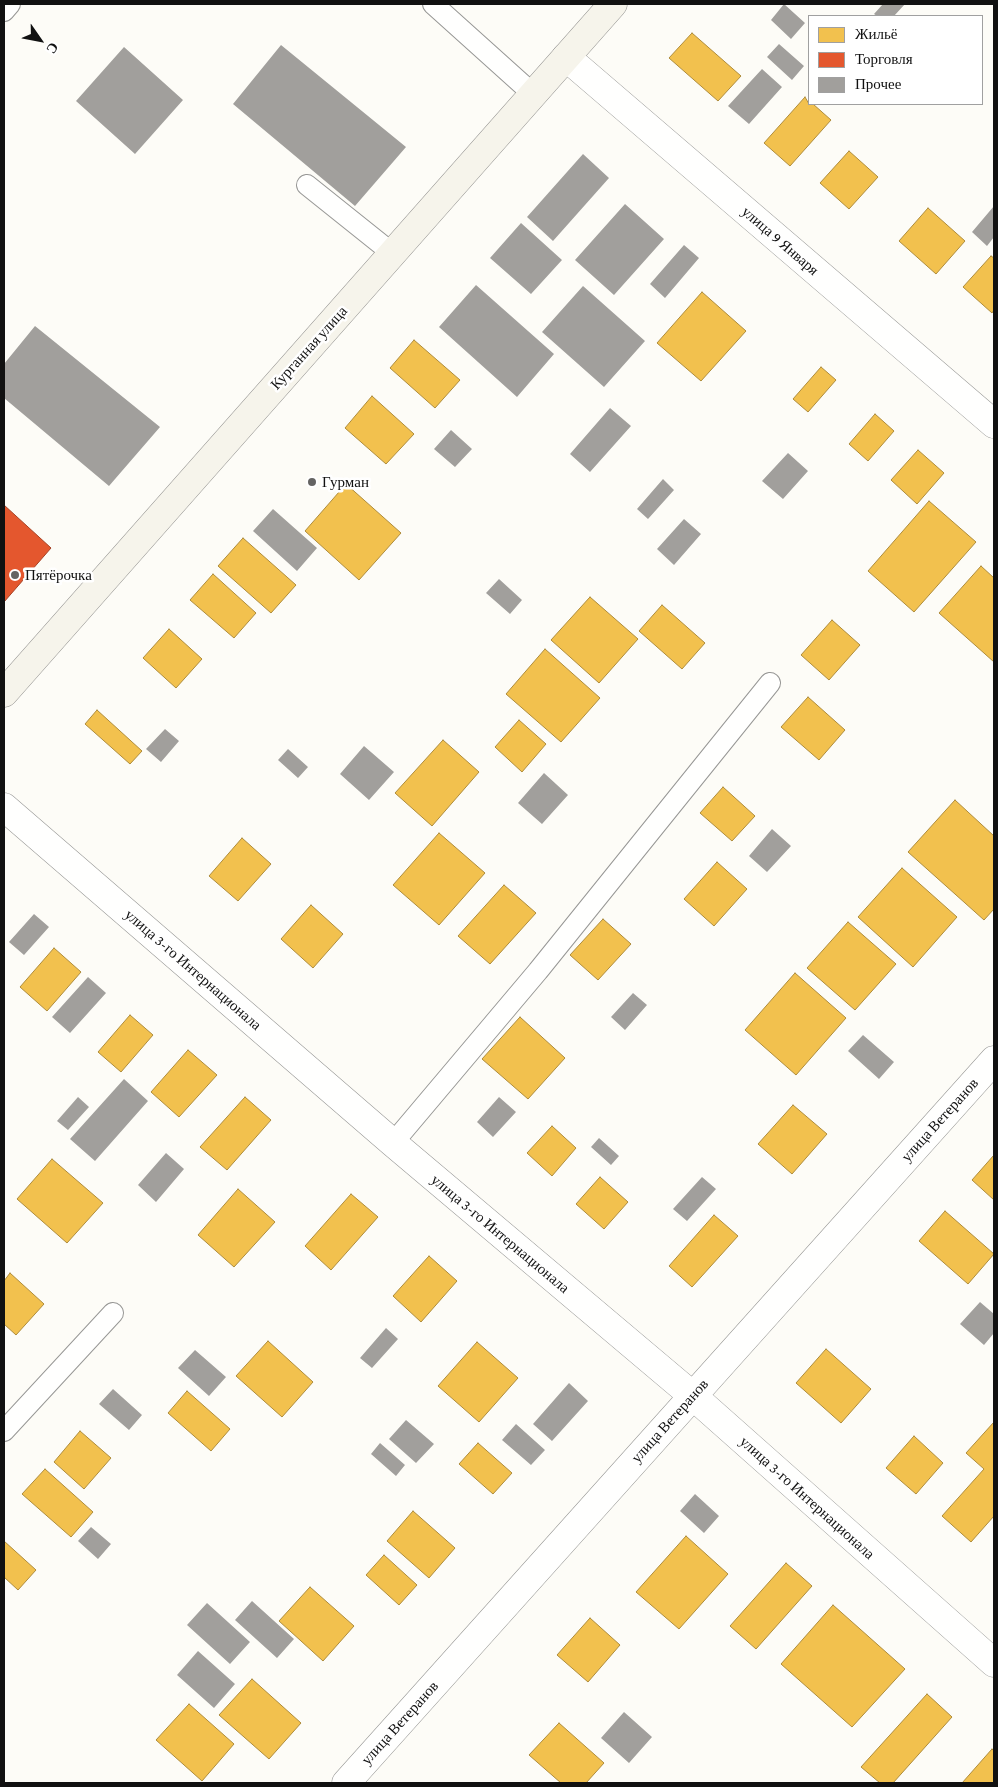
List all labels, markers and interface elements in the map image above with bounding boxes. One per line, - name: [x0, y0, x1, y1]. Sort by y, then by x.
- north arrow: [15, 15, 65, 65]
- legend: [808, 15, 983, 105]
- text: Жильё: [855, 26, 897, 42]
- text: С: [43, 40, 62, 57]
- text: Торговля: [855, 51, 913, 67]
- text: Прочее: [855, 76, 901, 92]
- street label: улица 9 Января: [738, 203, 822, 279]
- street label: Курганная улица: [267, 303, 351, 393]
- place label: Гурман: [322, 473, 369, 491]
- marker: Гурман: [306, 476, 318, 488]
- place label: Пятёрочка: [25, 566, 92, 584]
- marker: Пятёрочка: [9, 569, 21, 581]
- street label: улица 3-го Интернационала: [121, 906, 265, 1034]
- street label: улица Ветеранов: [898, 1074, 982, 1166]
- street label: улица 3-го Интернационала: [427, 1171, 573, 1297]
- street label: улица Ветеранов: [628, 1375, 712, 1467]
- street label: улица 3-го Интернационала: [736, 1433, 878, 1563]
- street label: улица Ветеранов: [358, 1677, 442, 1769]

